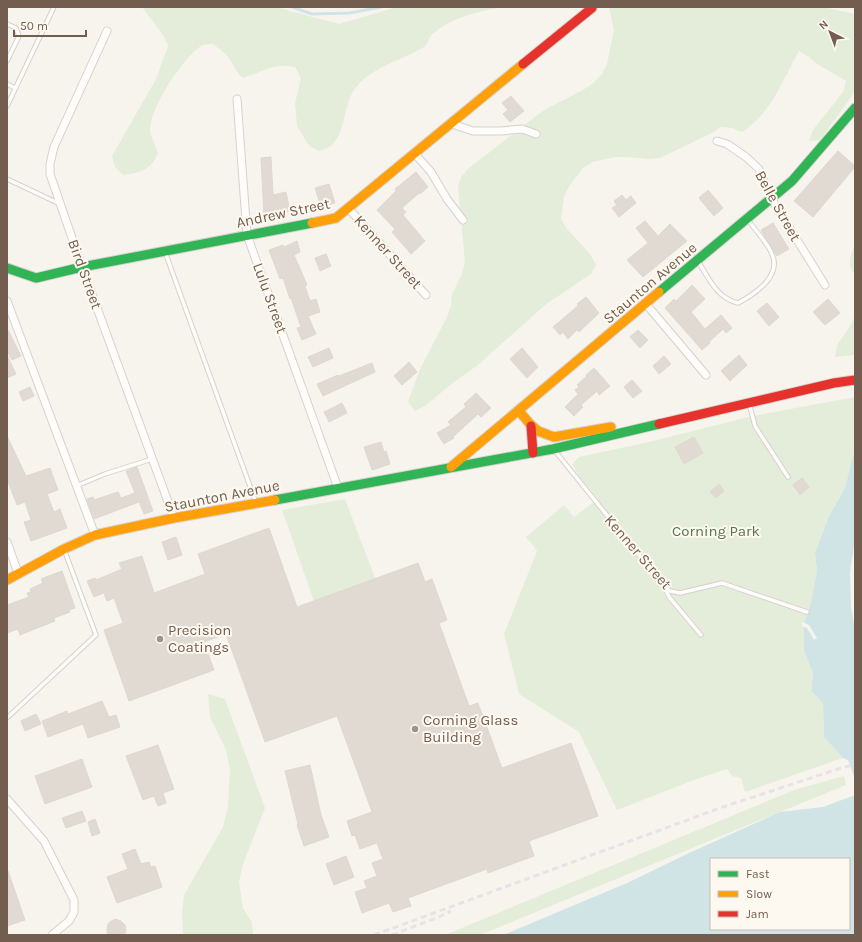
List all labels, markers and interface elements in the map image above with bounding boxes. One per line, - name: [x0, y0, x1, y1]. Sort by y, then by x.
- scale bar: [14, 12, 86, 38]
- north arrow: [810, 12, 850, 52]
- text: N: [816, 17, 831, 32]
- text: 50 m: [20, 19, 48, 33]
- street label: Belle Street: [751, 168, 805, 245]
- street label: Andrew Street: [235, 194, 332, 232]
- street label: Kenner Street: [350, 211, 426, 293]
- street label: Bird Street: [64, 237, 106, 312]
- street label: Staunton Avenue: [599, 239, 701, 327]
- street label: Lulu Street: [249, 260, 291, 336]
- street label: Staunton Avenue: [163, 476, 281, 516]
- street label: Kenner Street: [601, 511, 675, 593]
- park label: Corning Park: [672, 522, 760, 540]
- place label: Precision Coatings: [168, 621, 231, 656]
- marker: Precision Coatings: [155, 634, 165, 644]
- place label: Corning Glass Building: [423, 711, 518, 746]
- marker: Corning Glass Building: [410, 724, 420, 734]
- legend: [710, 858, 850, 930]
- text: Fast: [746, 867, 770, 881]
- text: Slow: [746, 887, 772, 901]
- text: Jam: [746, 907, 769, 921]

